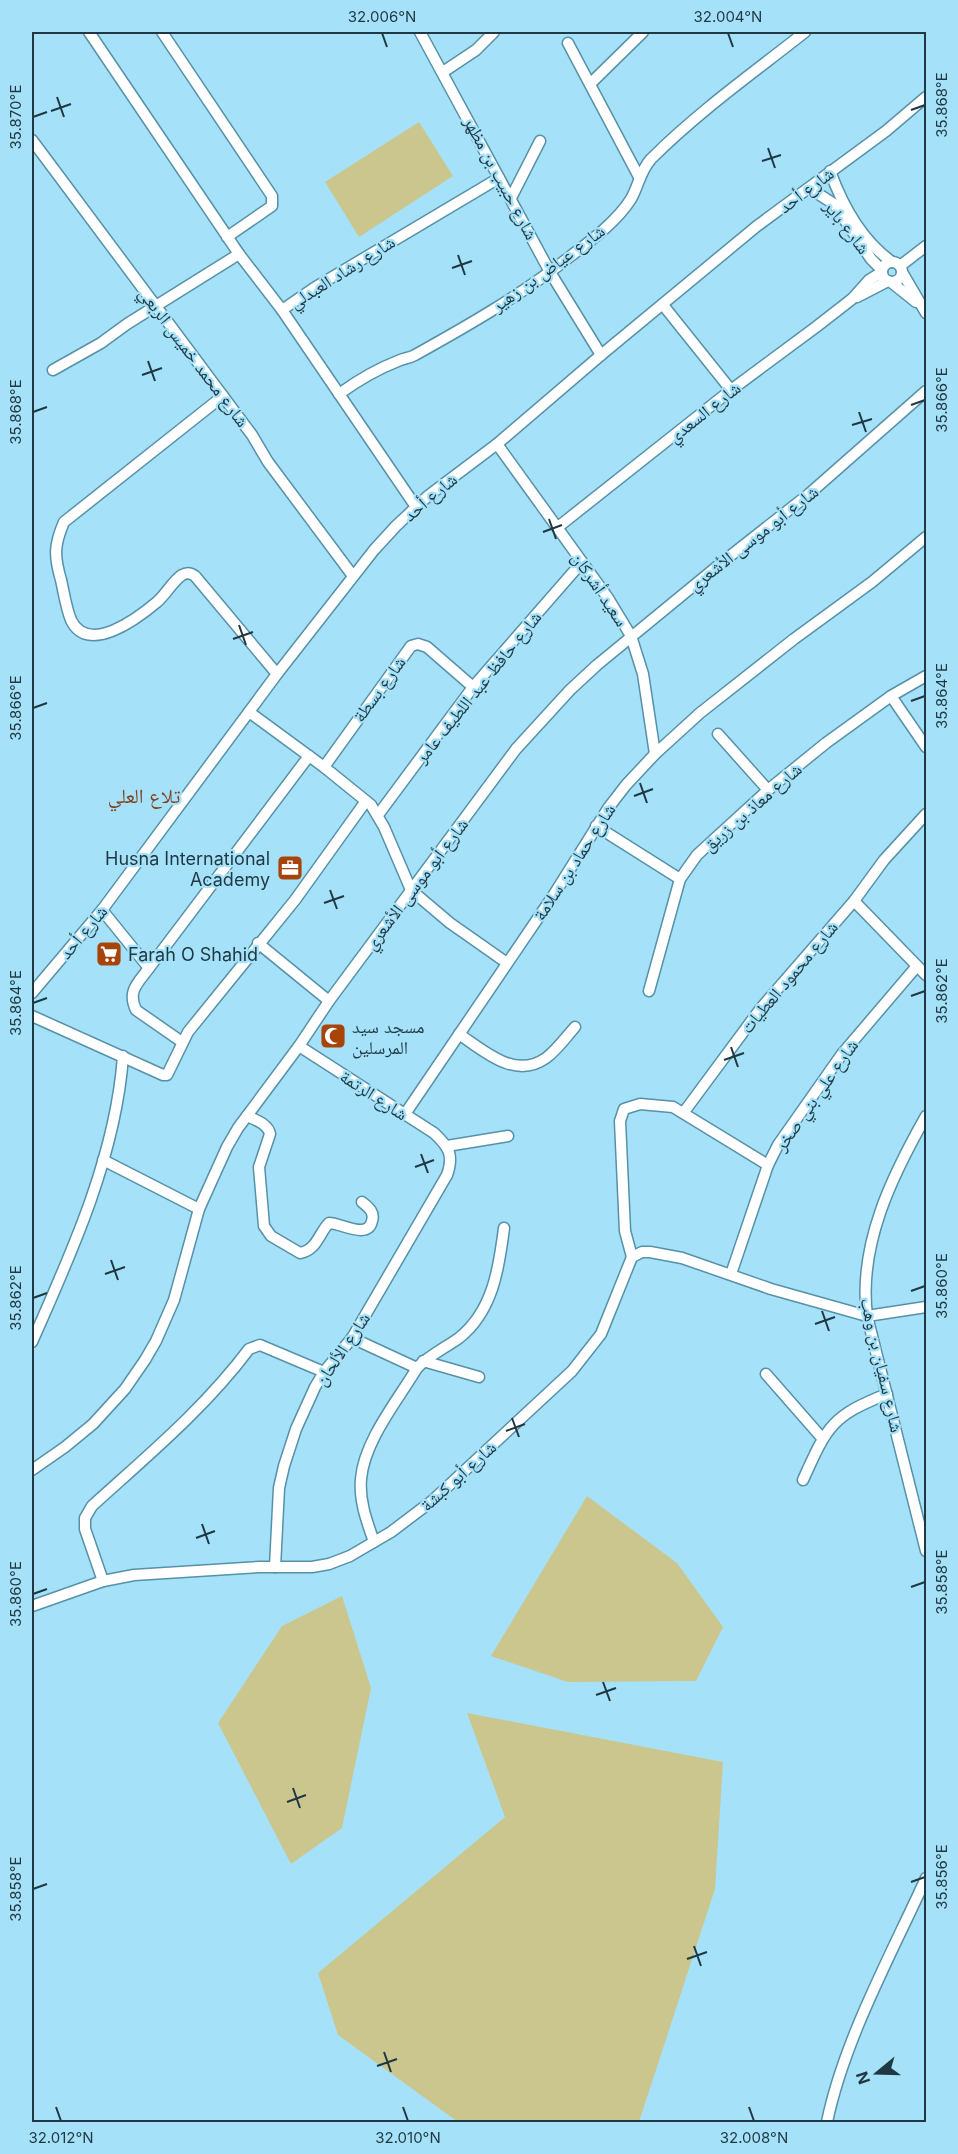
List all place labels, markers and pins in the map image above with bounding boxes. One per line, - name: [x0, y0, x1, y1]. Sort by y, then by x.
- place label: Husna International Academy: [105, 848, 270, 890]
- office icon: Husna International Academy: [275, 853, 305, 883]
- supermarket icon: Farah O Shahid: [94, 939, 124, 969]
- place label: Farah O Shahid: [128, 944, 258, 965]
- place label: مسجد سيد المرسلين: [352, 1016, 425, 1059]
- mosque icon: مسجد سيد المرسلين: [318, 1021, 348, 1051]

